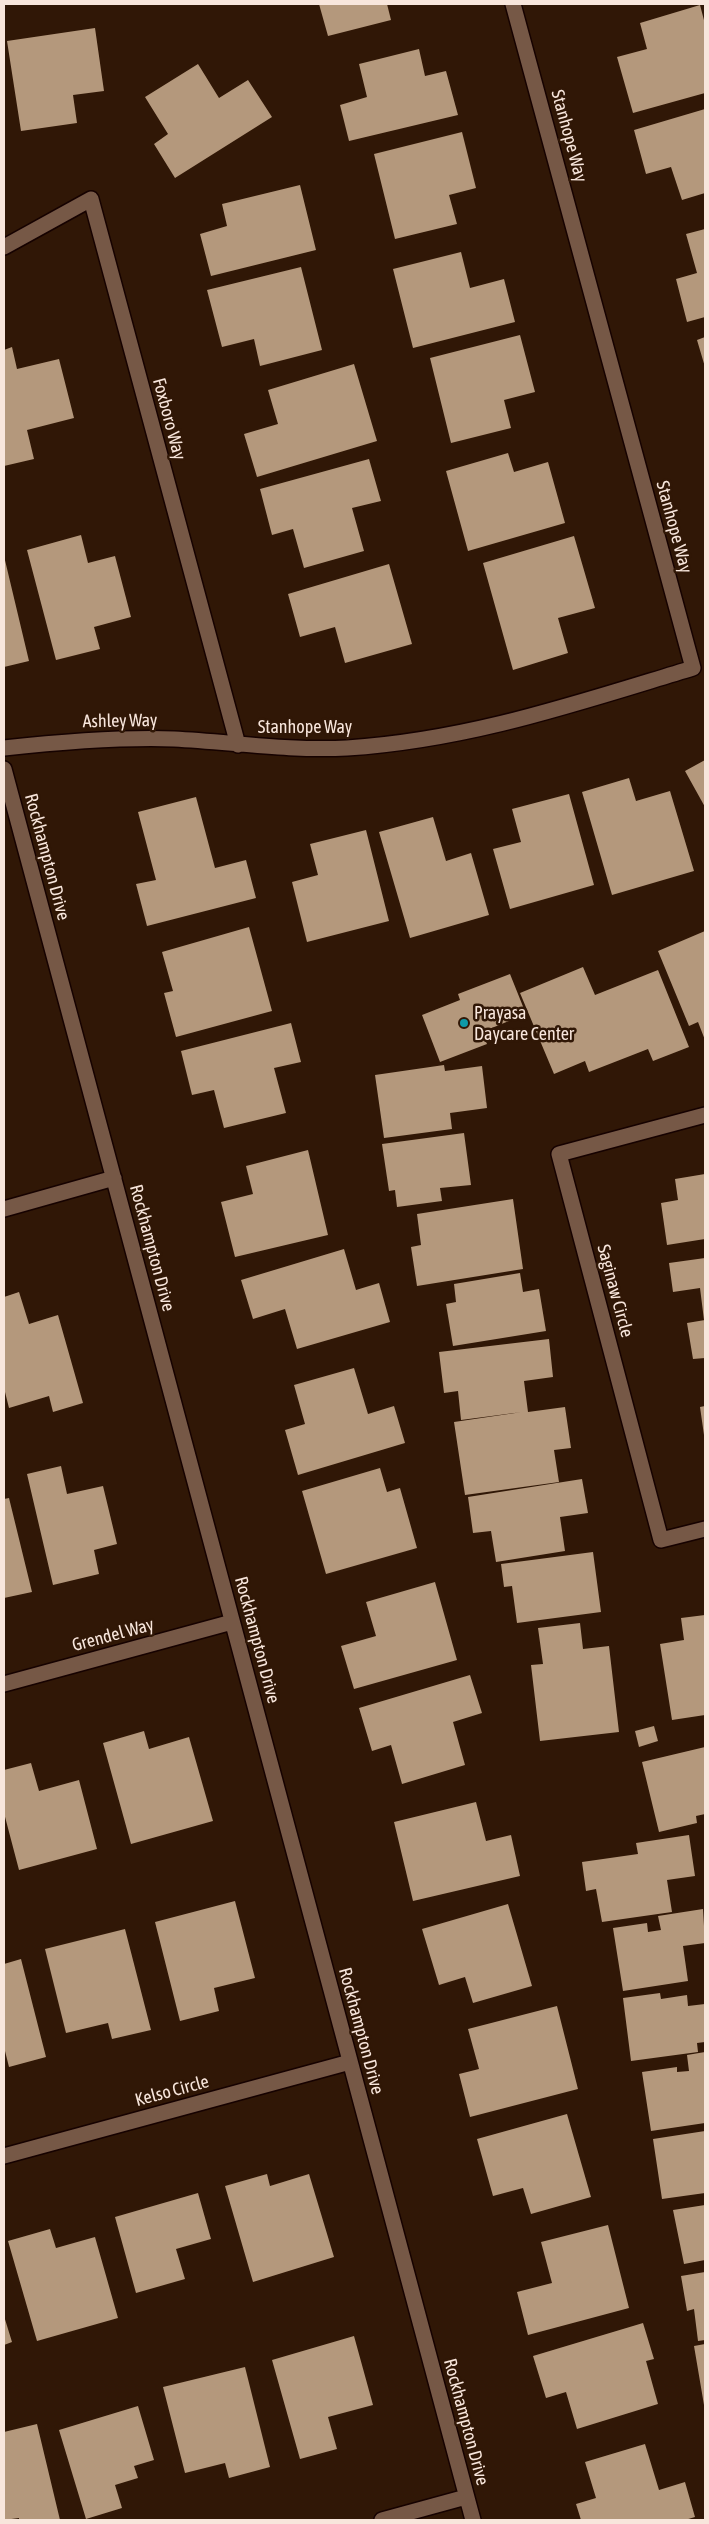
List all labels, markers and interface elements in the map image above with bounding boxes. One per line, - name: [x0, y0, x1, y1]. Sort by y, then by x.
- street label: Stanhope Way: [546, 88, 592, 184]
- street label: Foxboro Way: [148, 376, 190, 462]
- street label: Stanhope Way: [651, 479, 697, 575]
- street label: Ashley Way: [82, 710, 158, 732]
- street label: Stanhope Way: [258, 716, 352, 738]
- street label: Rockhampton Drive: [20, 791, 74, 923]
- place label: Prayasa Daycare Center: [474, 1002, 574, 1044]
- marker: Prayasa Daycare Center: [458, 1017, 470, 1029]
- street label: Rockhampton Drive: [125, 1182, 179, 1314]
- street label: Saginaw Circle: [592, 1242, 638, 1340]
- street label: Rockhampton Drive: [230, 1574, 284, 1706]
- street label: Grendel Way: [70, 1614, 156, 1656]
- street label: Rockhampton Drive: [334, 1965, 388, 2097]
- street label: Kelso Circle: [133, 2071, 211, 2111]
- street label: Rockhampton Drive: [439, 2356, 493, 2488]

